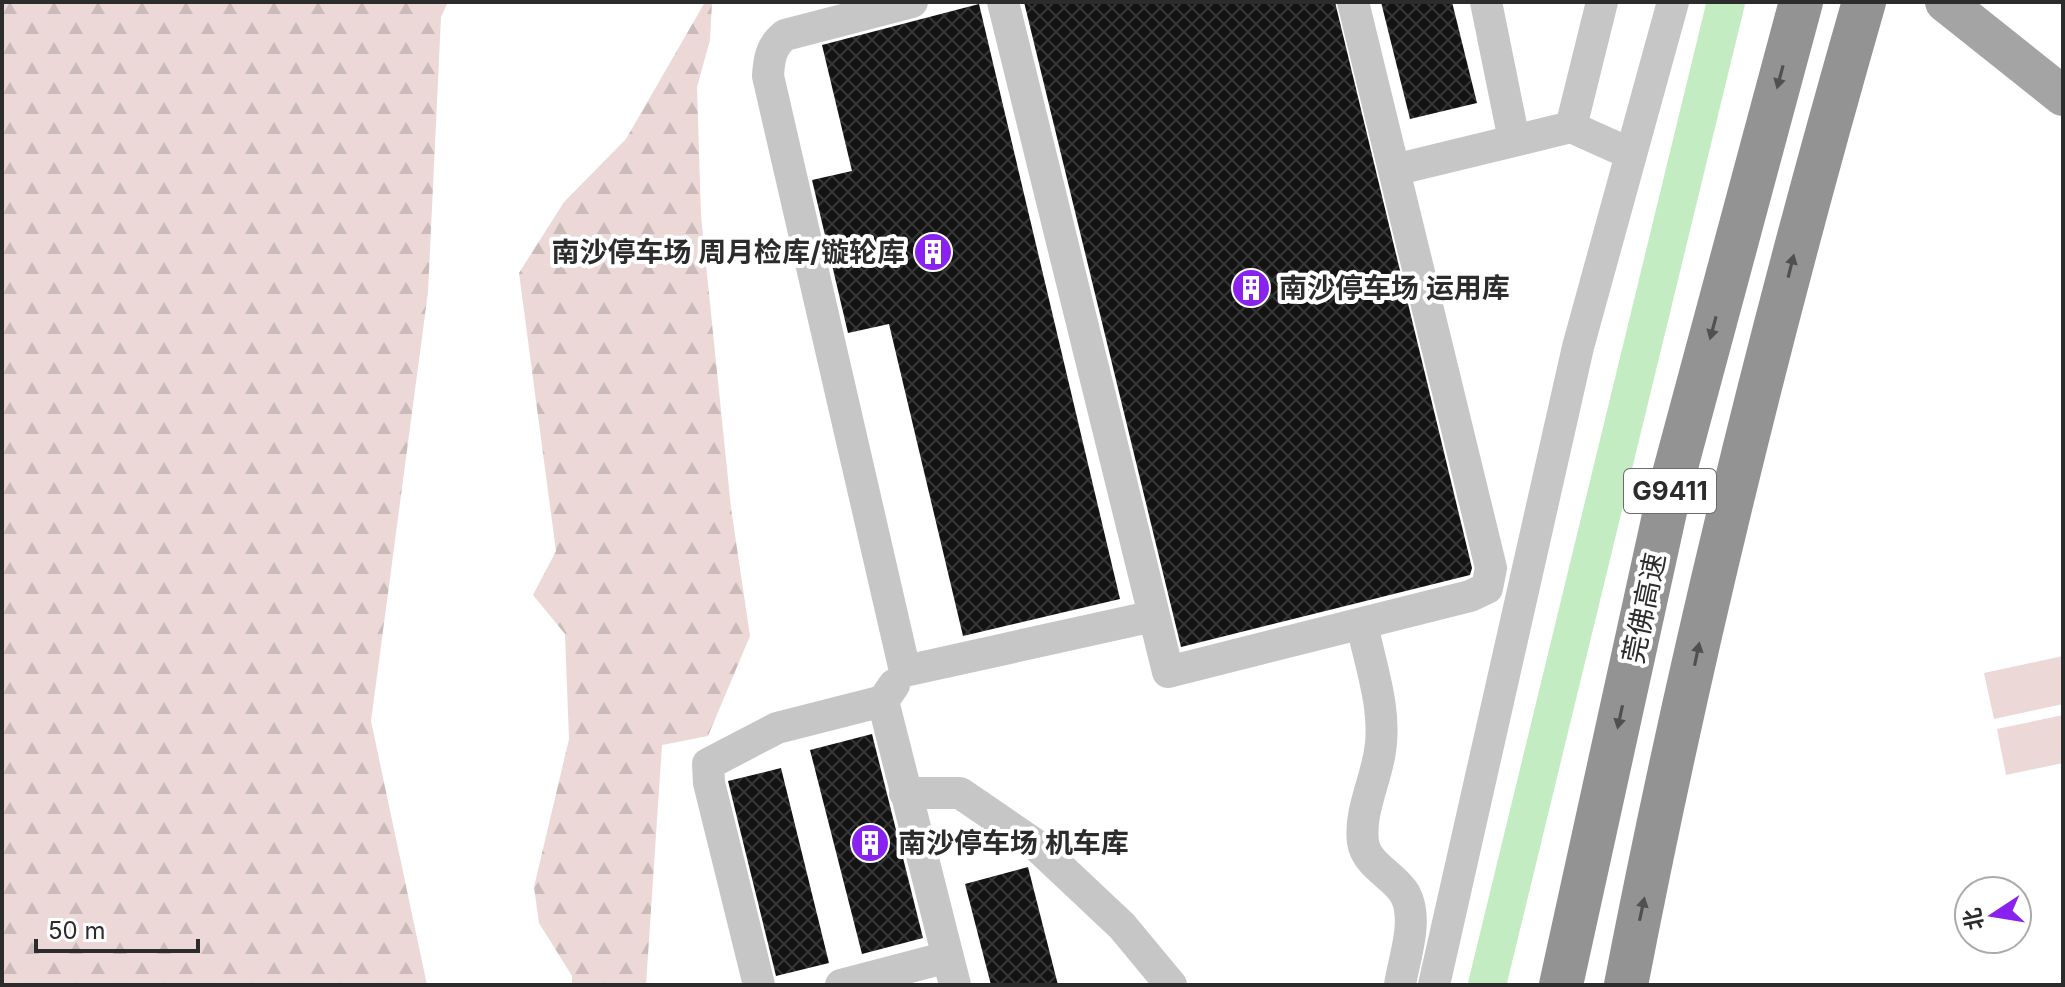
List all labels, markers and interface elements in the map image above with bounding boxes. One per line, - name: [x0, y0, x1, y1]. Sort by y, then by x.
- one-way arrow: [1774, 65, 1786, 90]
- building icon: 南沙停车场 周月检库/镟轮库: [912, 231, 954, 273]
- place label: 南沙停车场 周月检库/镟轮库: [551, 235, 905, 269]
- one-way arrow: [1785, 253, 1798, 278]
- building icon: 南沙停车场 运用库: [1230, 267, 1272, 309]
- place label: 南沙停车场 运用库: [1279, 271, 1510, 305]
- one-way arrow: [1707, 316, 1719, 341]
- road number: G9411: [1624, 469, 1716, 513]
- street label: 莞佛高速: [1616, 550, 1672, 666]
- one-way arrow: [1691, 642, 1704, 667]
- one-way arrow: [1613, 705, 1626, 730]
- building icon: 南沙停车场 机车库: [849, 822, 891, 864]
- place label: 南沙停车场 机车库: [898, 826, 1129, 860]
- north arrow: [1953, 875, 2033, 955]
- one-way arrow: [1636, 896, 1649, 921]
- scale bar: [36, 903, 198, 953]
- text: 北: [1958, 906, 1988, 933]
- text: 50 m: [48, 916, 106, 945]

